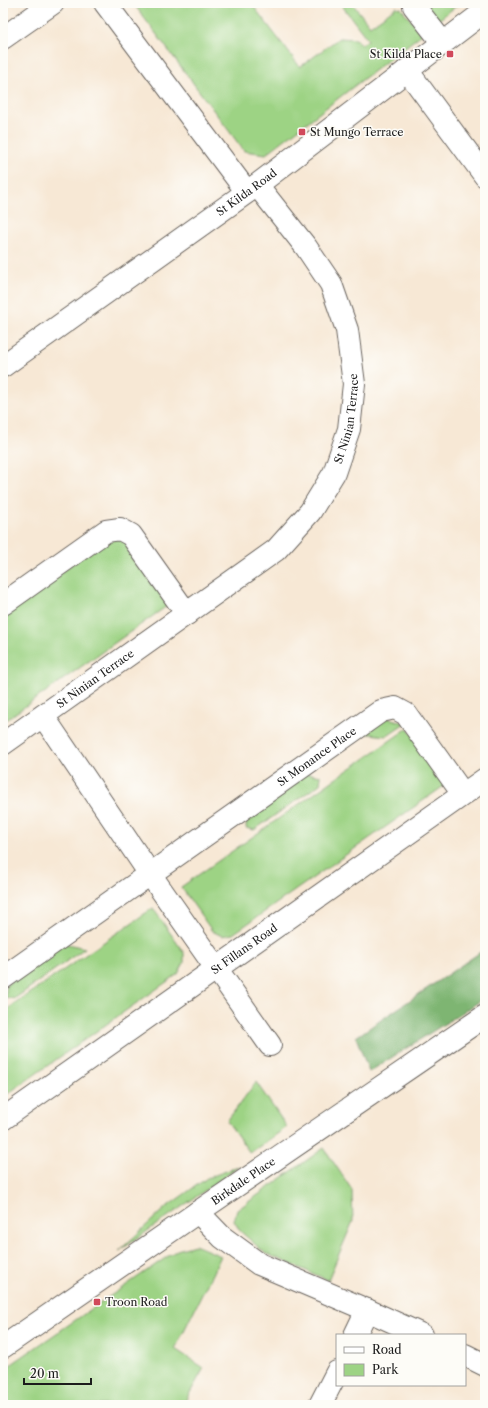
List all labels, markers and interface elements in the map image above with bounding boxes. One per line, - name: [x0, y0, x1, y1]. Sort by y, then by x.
- place label: St Kilda Place: [370, 47, 442, 61]
- marker: St Kilda Place: [445, 49, 455, 59]
- place label: St Mungo Terrace: [310, 125, 403, 139]
- marker: St Mungo Terrace: [297, 127, 307, 137]
- street label: St Kilda Road: [213, 165, 280, 219]
- street label: St Ninian Terrace: [331, 373, 361, 465]
- street label: St Ninian Terrace: [54, 646, 137, 711]
- street label: St Monance Place: [274, 724, 359, 789]
- street label: St Fillans Road: [208, 921, 280, 977]
- street label: Birkdale Place: [208, 1154, 278, 1208]
- place label: Troon Road: [105, 1295, 168, 1309]
- marker: Troon Road: [92, 1297, 102, 1307]
- legend: [336, 1334, 466, 1386]
- text: Road: [372, 1342, 402, 1357]
- scale bar: [24, 1360, 91, 1386]
- text: Park: [372, 1362, 399, 1377]
- text: 20 m: [30, 1366, 59, 1381]

